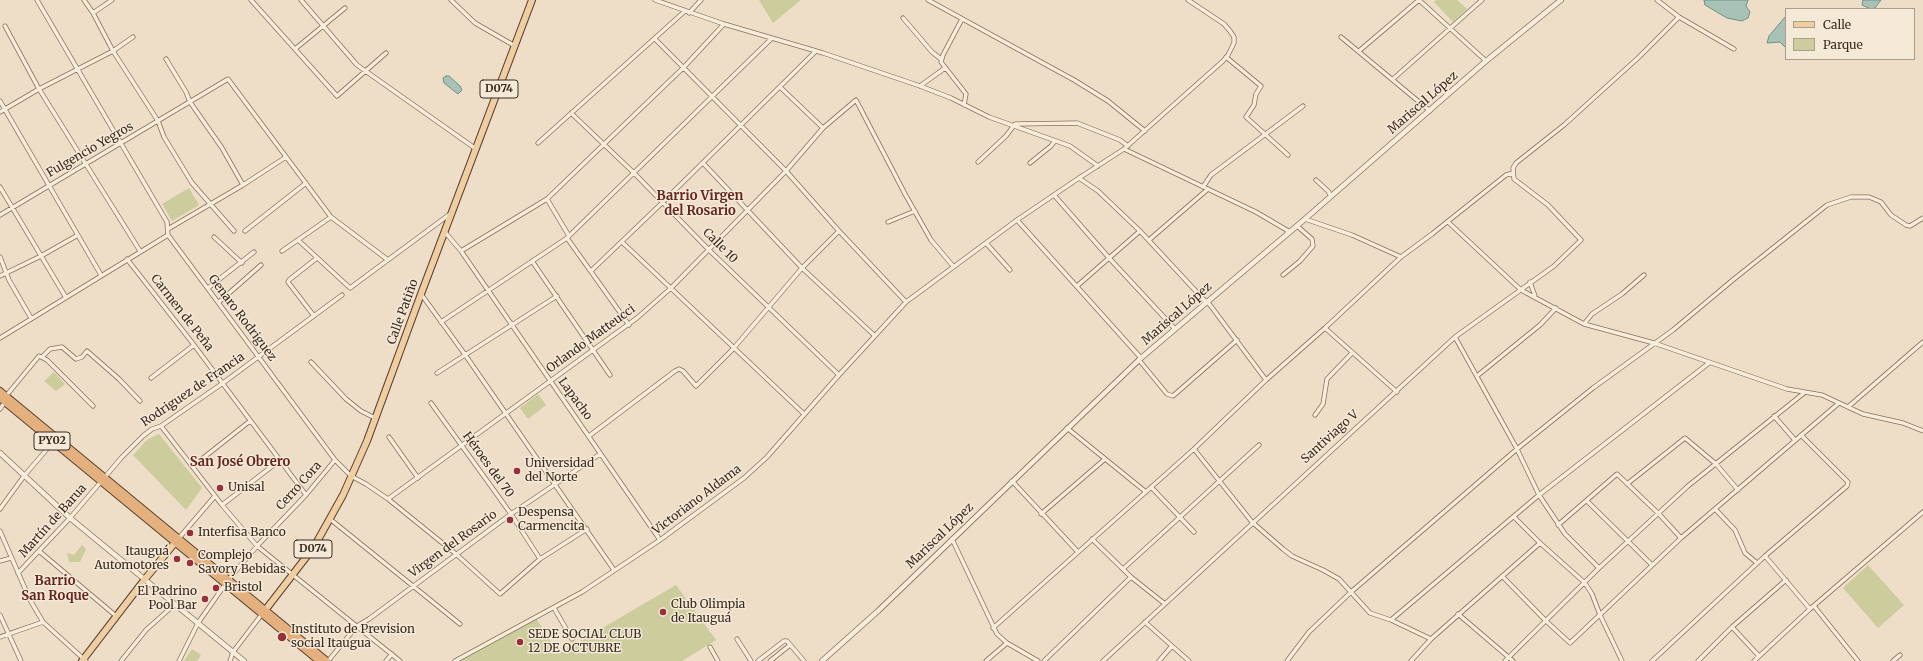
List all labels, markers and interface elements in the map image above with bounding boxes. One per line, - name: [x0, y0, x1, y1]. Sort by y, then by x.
- legend: [1785, 8, 1915, 60]
- text: Calle: [1823, 17, 1851, 32]
- text: Parque: [1823, 37, 1863, 52]
- street label: Mariscal López: [1385, 69, 1461, 137]
- road number: D074: [480, 80, 518, 98]
- street label: Fulgencio Yegros: [44, 119, 136, 181]
- district label: Barrio Virgen del Rosario: [657, 188, 743, 219]
- street label: Calle 10: [699, 225, 741, 267]
- street label: Carmen de Peña: [148, 272, 216, 354]
- street label: Genaro Rodriguez: [205, 272, 279, 364]
- street label: Calle Patiño: [385, 277, 421, 347]
- street label: Mariscal López: [1139, 280, 1215, 348]
- street label: Orlando Matteucci: [544, 302, 638, 376]
- street label: Rodriguez de Francia: [138, 350, 248, 430]
- street label: Lapacho: [555, 375, 595, 423]
- street label: Santiviago V: [1298, 408, 1362, 466]
- street label: Héroes del 70: [459, 429, 517, 501]
- road number: PY02: [34, 432, 70, 450]
- district label: San José Obrero: [190, 454, 290, 470]
- place label: Universidad del Norte: [525, 457, 594, 485]
- street label: Cerro Cora: [273, 459, 325, 513]
- street label: Victoriano Aldama: [650, 462, 744, 538]
- marker: Universidad del Norte: [512, 466, 522, 476]
- street label: Martín de Barua: [16, 481, 90, 561]
- place label: Unisal: [228, 481, 265, 495]
- marker: Unisal: [215, 483, 225, 493]
- street label: Mariscal López: [903, 500, 977, 572]
- place label: Despensa Carmencita: [518, 506, 585, 534]
- street label: Virgen del Rosario: [406, 507, 500, 581]
- marker: Despensa Carmencita: [505, 515, 515, 525]
- place label: Interfisa Banco: [198, 526, 286, 540]
- marker: Interfisa Banco: [185, 528, 195, 538]
- road number: D074: [294, 540, 332, 558]
- place label: Itauguá Automotores: [94, 545, 169, 573]
- place label: Complejo Savory Bebidas: [198, 549, 286, 577]
- marker: Itauguá Automotores: [172, 554, 182, 564]
- marker: Complejo Savory Bebidas: [185, 558, 195, 568]
- district label: Barrio San Roque: [21, 573, 89, 604]
- place label: Bristol: [224, 581, 262, 595]
- marker: Bristol: [211, 583, 221, 593]
- place label: El Padrino Pool Bar: [137, 585, 197, 613]
- marker: El Padrino Pool Bar: [200, 594, 210, 604]
- place label: Club Olimpia de Itauguá: [671, 598, 745, 626]
- marker: Club Olimpia de Itauguá: [658, 607, 668, 617]
- place label: Instituto de Prevision social Itaugua: [291, 623, 415, 651]
- place label: SEDE SOCIAL CLUB 12 DE OCTUBRE: [528, 628, 641, 656]
- marker: Instituto de Prevision social Itaugua: [276, 631, 288, 643]
- marker: SEDE SOCIAL CLUB 12 DE OCTUBRE: [515, 637, 525, 647]

